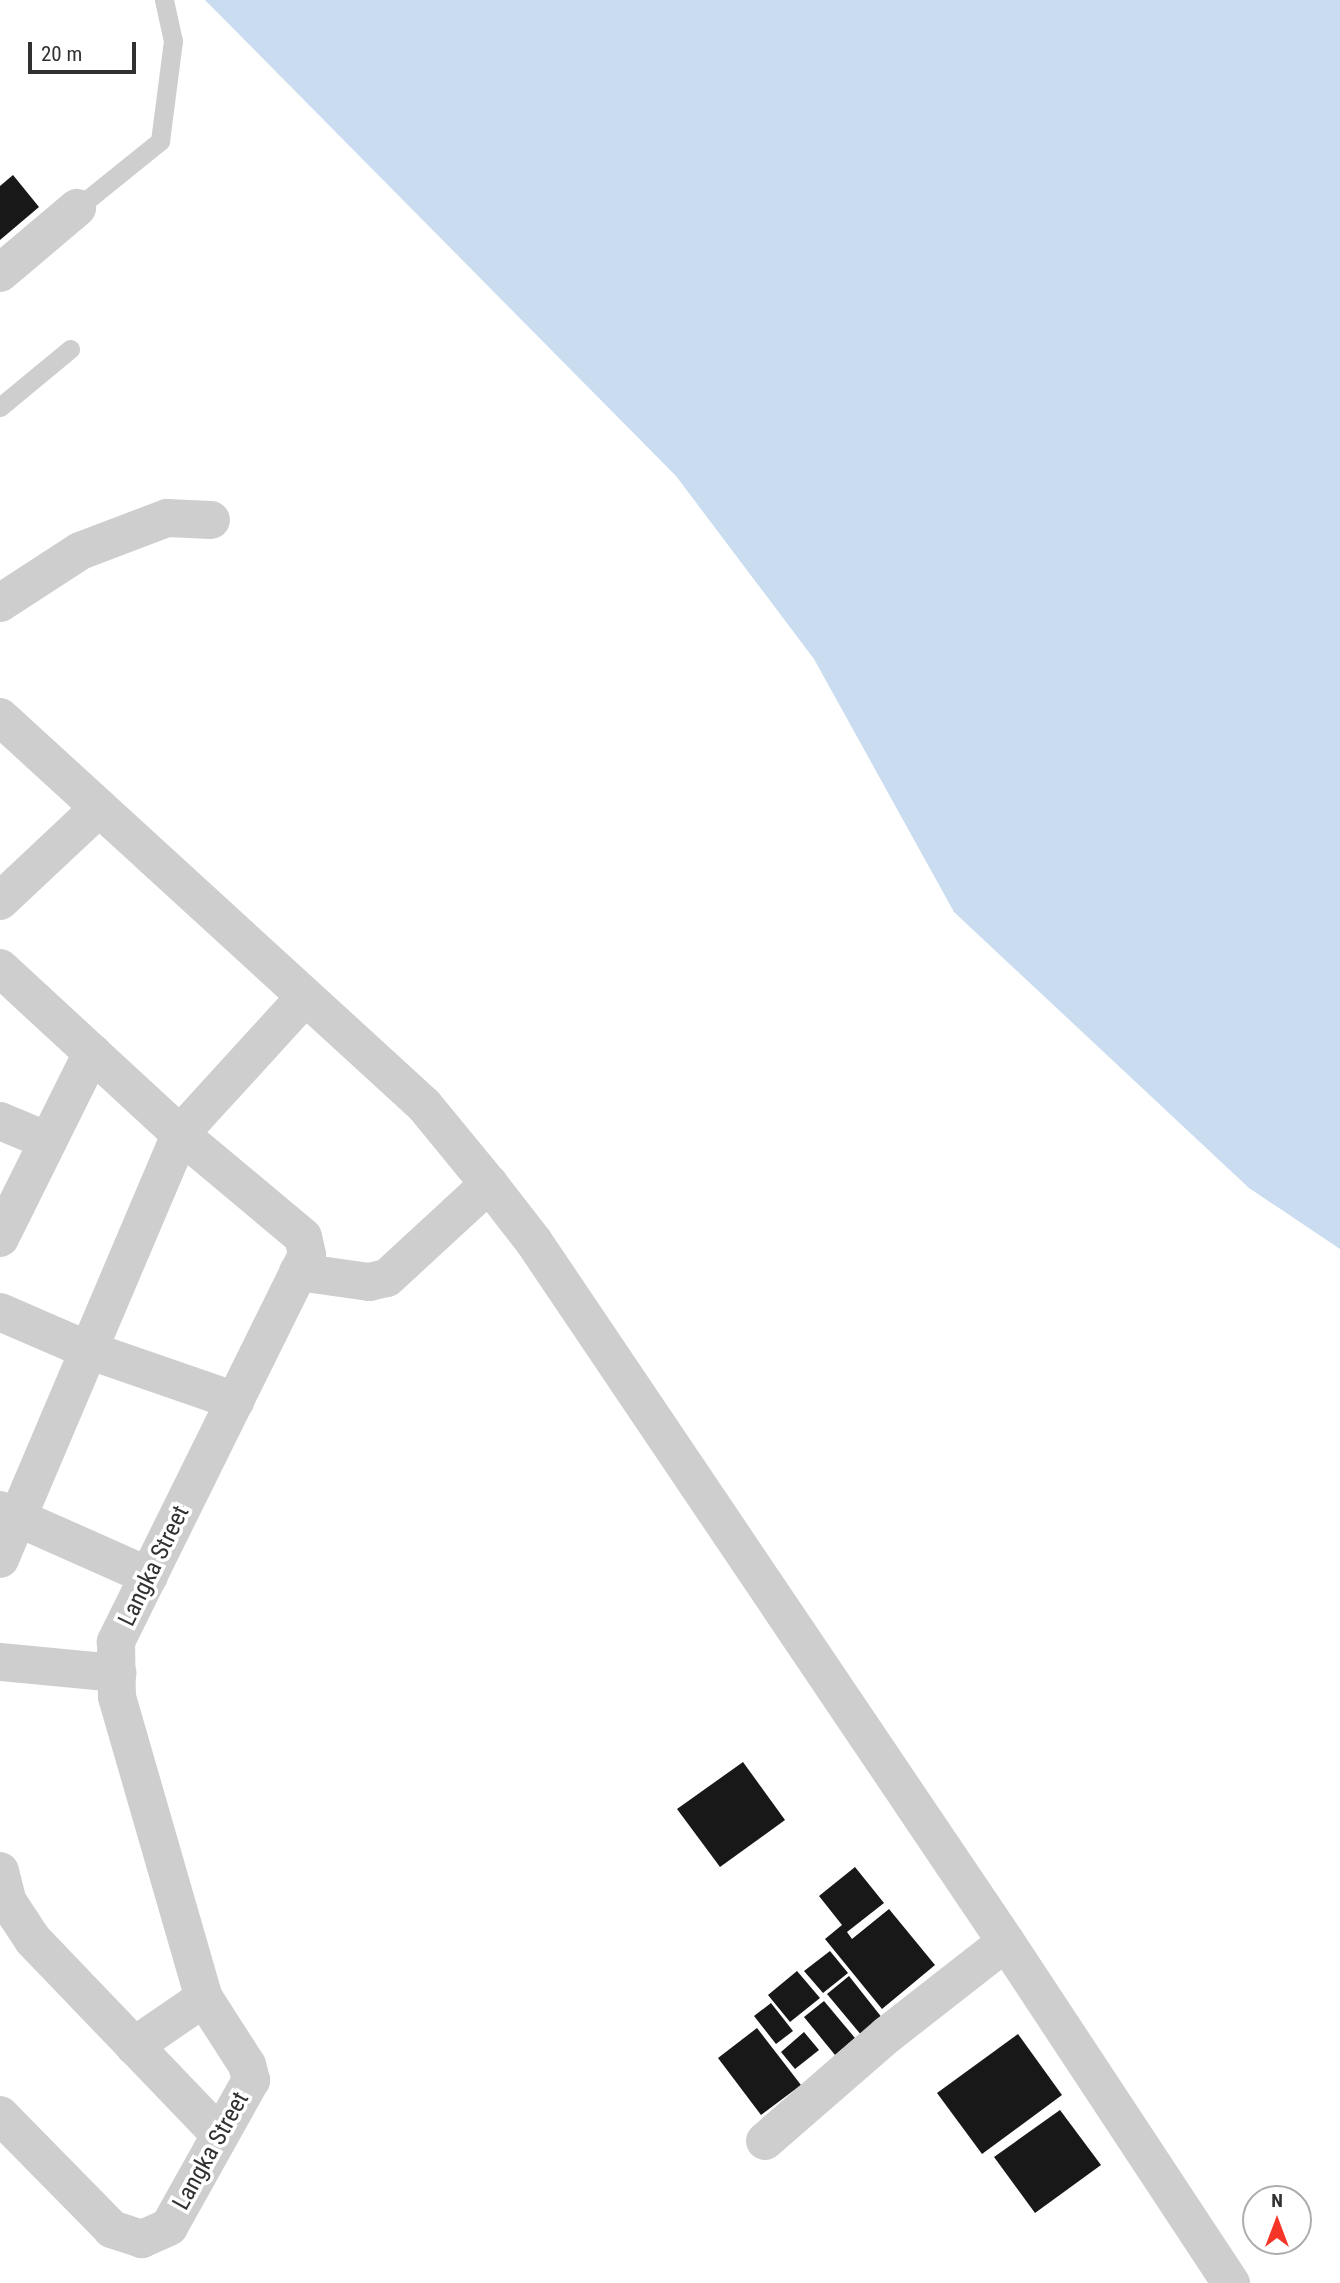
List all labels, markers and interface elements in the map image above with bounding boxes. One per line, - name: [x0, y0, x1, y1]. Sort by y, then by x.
- scale bar: [32, 28, 140, 72]
- text: 20 m: [41, 42, 82, 66]
- street label: Langka Street: [112, 1501, 196, 1631]
- street label: Langka Street: [167, 2087, 255, 2215]
- north arrow: [1242, 2185, 1312, 2255]
- text: N: [1271, 2189, 1283, 2212]

